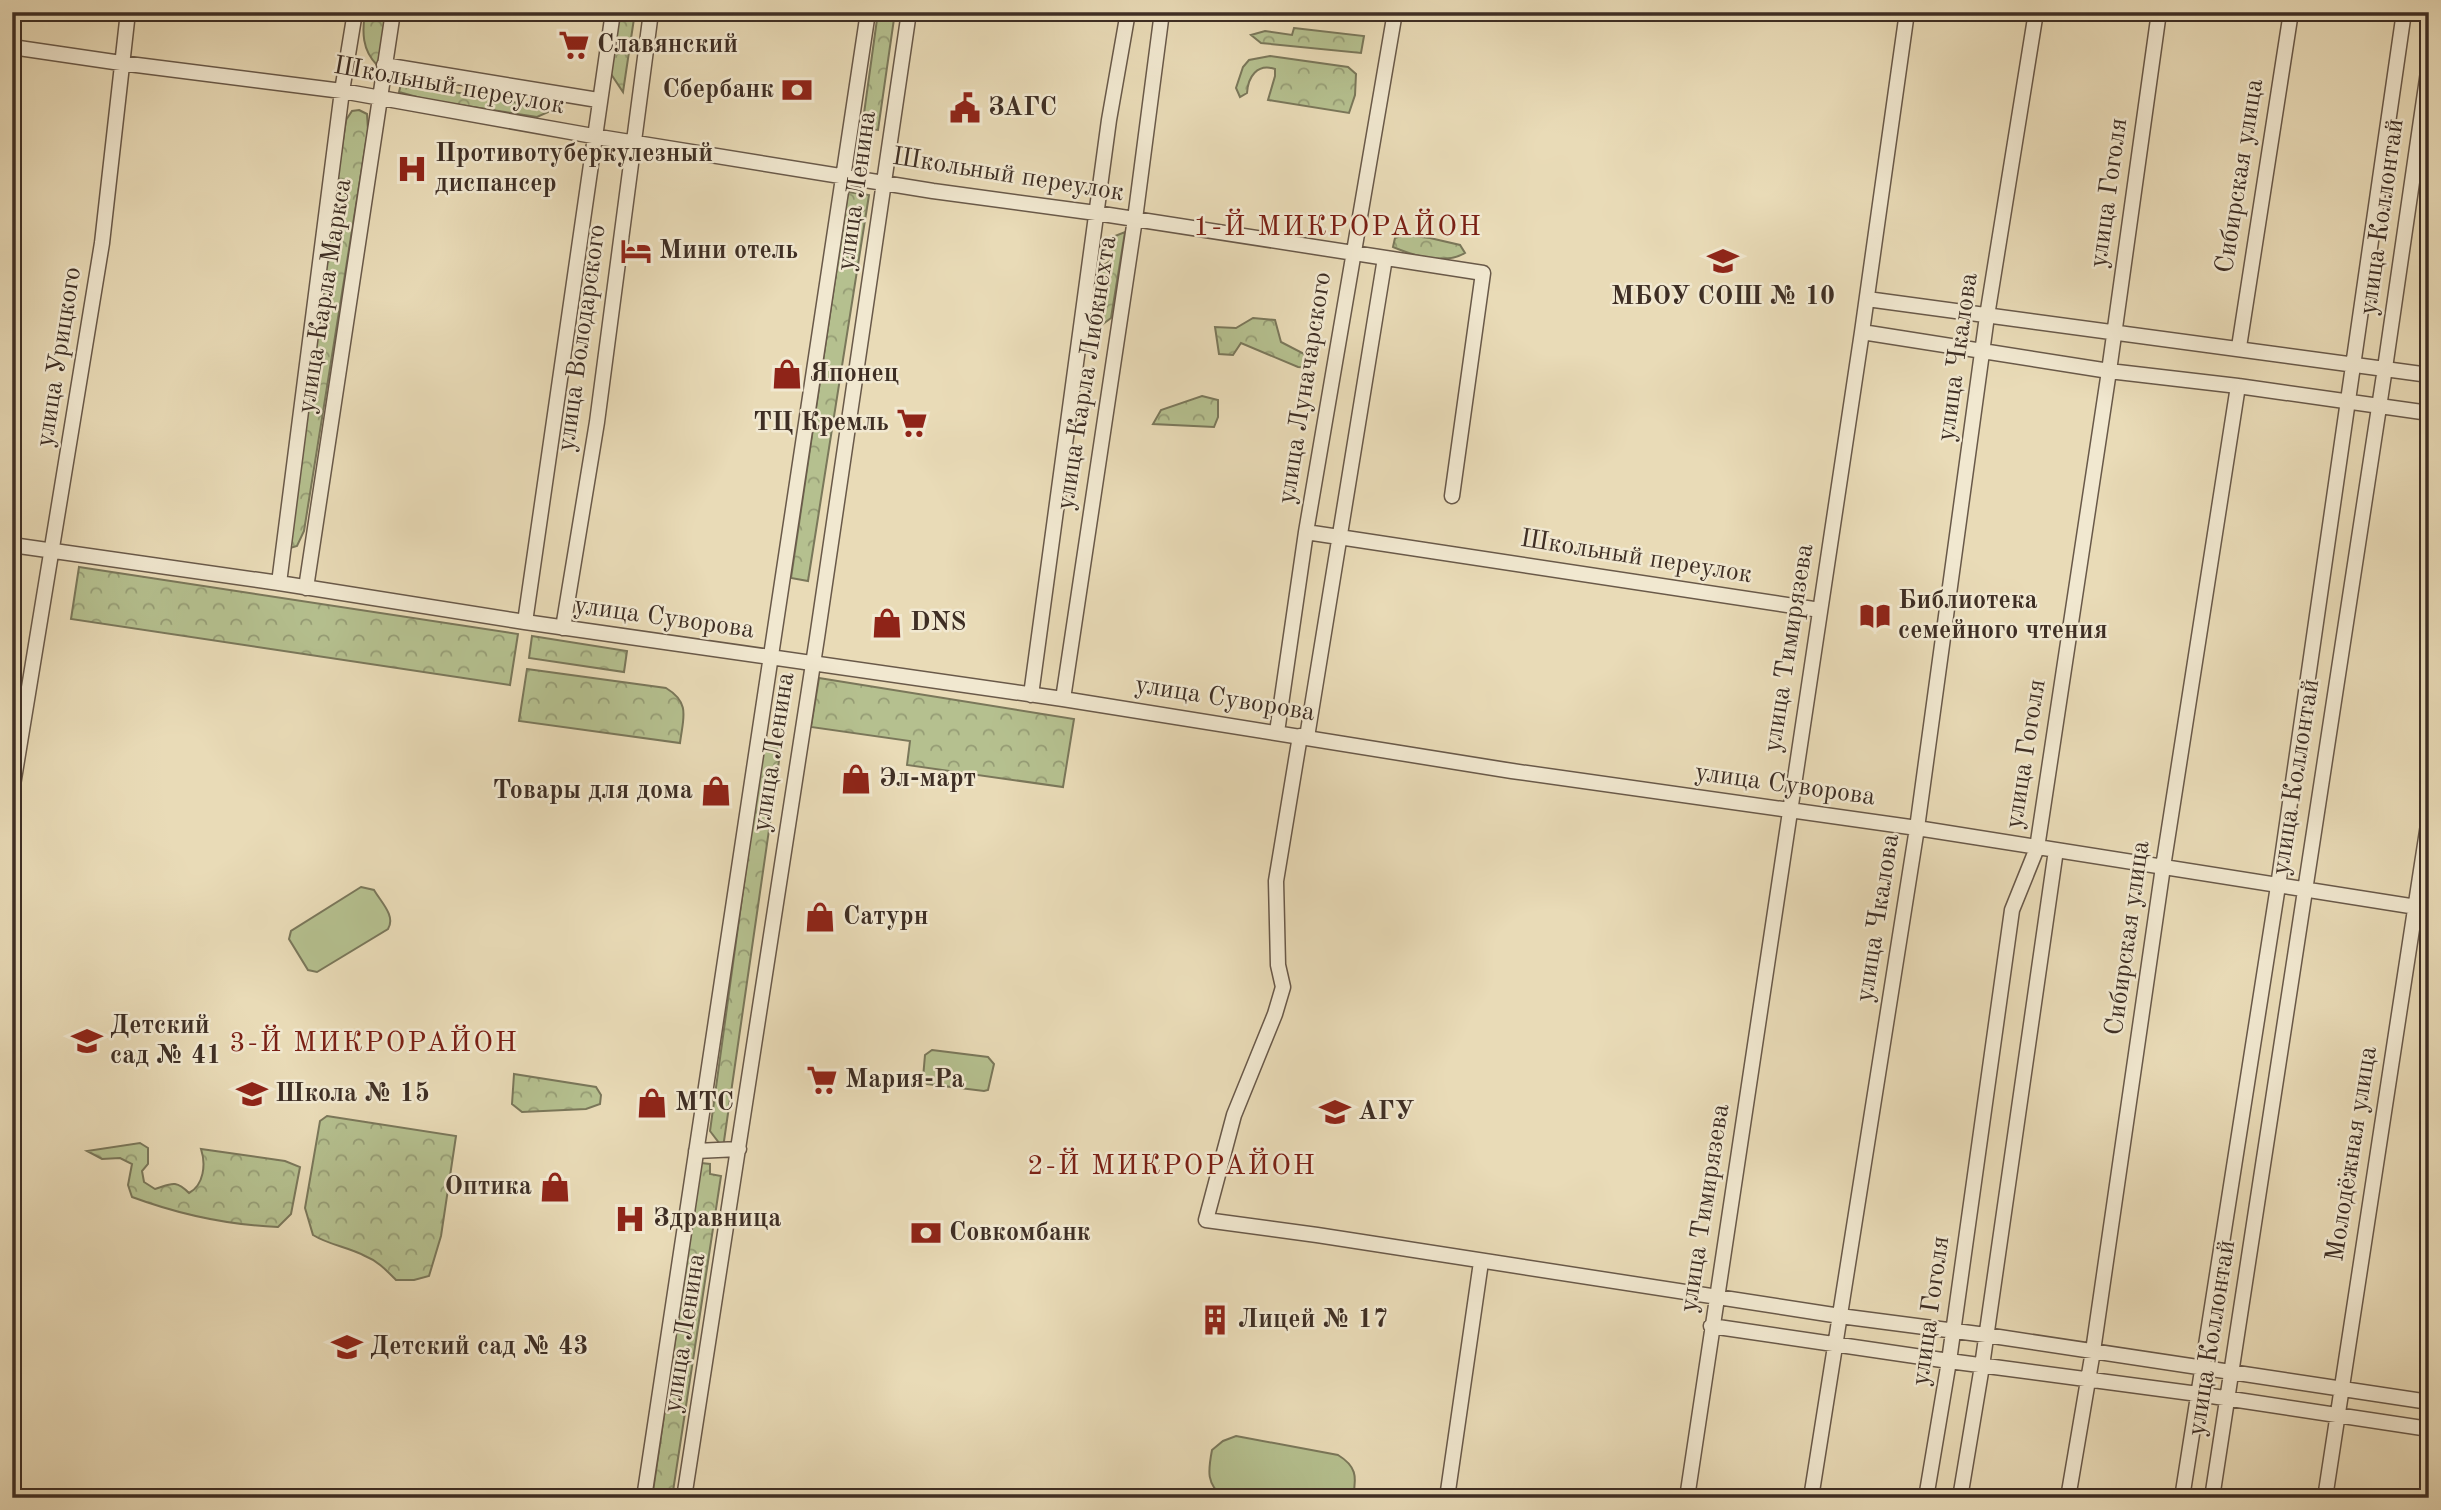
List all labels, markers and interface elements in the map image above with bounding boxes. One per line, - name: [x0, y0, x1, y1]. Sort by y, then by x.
- supermarket icon: Славянский: [557, 28, 591, 62]
- place label: Славянский: [597, 32, 738, 58]
- street label: Школьный переулок: [331, 53, 567, 119]
- bank icon: Сбербанк: [780, 73, 814, 107]
- place label: Сбербанк: [662, 77, 774, 103]
- street label: Сибирская улица: [2212, 77, 2268, 275]
- public building icon: ЗАГС: [948, 91, 982, 125]
- place label: ЗАГС: [988, 95, 1057, 121]
- street label: улица Ленина: [833, 109, 881, 273]
- street label: улица Гоголя: [2086, 116, 2132, 270]
- street label: улица Коллонтай: [2355, 117, 2409, 317]
- place label: Противотуберкулезный диспансер: [435, 141, 713, 197]
- street label: Школьный переулок: [890, 144, 1126, 206]
- hospital icon: Противотуберкулезный диспансер: [395, 152, 429, 186]
- street label: улица Карла Маркса: [294, 176, 356, 415]
- district label: 1-Й МИКРОРАЙОН: [1193, 208, 1483, 242]
- street label: улица Володарского: [553, 223, 611, 453]
- hotel icon: Мини отель: [619, 234, 653, 268]
- street label: улица Карла Либкнехта: [1052, 234, 1122, 512]
- place label: Мини отель: [659, 238, 798, 264]
- school or university icon: МБОУ СОШ № 10: [1706, 244, 1740, 278]
- street label: улица Урицкого: [32, 265, 86, 449]
- street label: улица Луначарского: [1274, 270, 1336, 506]
- street label: улица Чкалова: [1933, 271, 1983, 443]
- place label: МБОУ СОШ № 10: [1611, 284, 1835, 310]
- shop icon: Японец: [770, 357, 804, 391]
- place label: Японец: [810, 361, 899, 387]
- supermarket icon: ТЦ Кремль: [895, 406, 929, 440]
- place label: ТЦ Кремль: [753, 410, 889, 436]
- street label: Школьный переулок: [1518, 526, 1754, 588]
- street label: улица Тимирязева: [1760, 542, 1818, 754]
- place label: Библиотека семейного чтения: [1898, 588, 2108, 644]
- street label: улица Суворова: [572, 592, 756, 644]
- library icon: Библиотека семейного чтения: [1858, 599, 1892, 633]
- shop icon: DNS: [870, 606, 904, 640]
- place label: DNS: [910, 610, 966, 636]
- street label: улица Ленина: [749, 670, 799, 834]
- street label: улица Суворова: [1133, 672, 1317, 726]
- street label: улица Гоголя: [2001, 677, 2051, 831]
- street label: улица Коллонтай: [2268, 677, 2324, 877]
- street label: улица Суворова: [1693, 759, 1877, 811]
- shop icon: Эл-март: [839, 762, 873, 796]
- place label: Эл-март: [879, 766, 976, 792]
- shop icon: Товары для дома: [699, 774, 733, 808]
- place label: Товары для дома: [493, 778, 693, 804]
- street label: улица Чкалова: [1852, 832, 1904, 1004]
- street label: Сибирская улица: [2101, 839, 2155, 1037]
- shop icon: Сатурн: [803, 900, 837, 934]
- place label: Сатурн: [843, 904, 928, 930]
- place label: Детский сад № 41: [110, 1013, 221, 1069]
- school or university icon: Детский сад № 41: [70, 1024, 104, 1058]
- district label: 3-Й МИКРОРАЙОН: [229, 1024, 519, 1058]
- street label: Молодёжная улица: [2322, 1044, 2382, 1264]
- supermarket icon: Мария-Ра: [805, 1063, 839, 1097]
- place label: Мария-Ра: [845, 1067, 964, 1093]
- school or university icon: Школа № 15: [235, 1077, 269, 1111]
- place label: Школа № 15: [275, 1081, 430, 1107]
- shop icon: МТС: [635, 1086, 669, 1120]
- place label: МТС: [675, 1090, 734, 1116]
- school or university icon: АГУ: [1318, 1095, 1352, 1129]
- place label: АГУ: [1358, 1099, 1415, 1125]
- street label: улица Тимирязева: [1676, 1102, 1734, 1314]
- district label: 2-Й МИКРОРАЙОН: [1027, 1147, 1317, 1181]
- shop icon: Оптика: [538, 1170, 572, 1204]
- place label: Оптика: [444, 1174, 532, 1200]
- hospital icon: Здравница: [613, 1202, 647, 1236]
- place label: Здравница: [653, 1206, 781, 1232]
- bank icon: Совкомбанк: [909, 1216, 943, 1250]
- place label: Совкомбанк: [949, 1220, 1091, 1246]
- street label: улица Гоголя: [1908, 1234, 1954, 1388]
- street label: улица Коллонтай: [2184, 1238, 2240, 1438]
- street label: улица Ленина: [660, 1251, 710, 1415]
- building icon: Лицей № 17: [1198, 1303, 1232, 1337]
- place label: Лицей № 17: [1238, 1307, 1388, 1333]
- school or university icon: Детский сад № 43: [330, 1330, 364, 1364]
- place label: Детский сад № 43: [370, 1334, 588, 1360]

